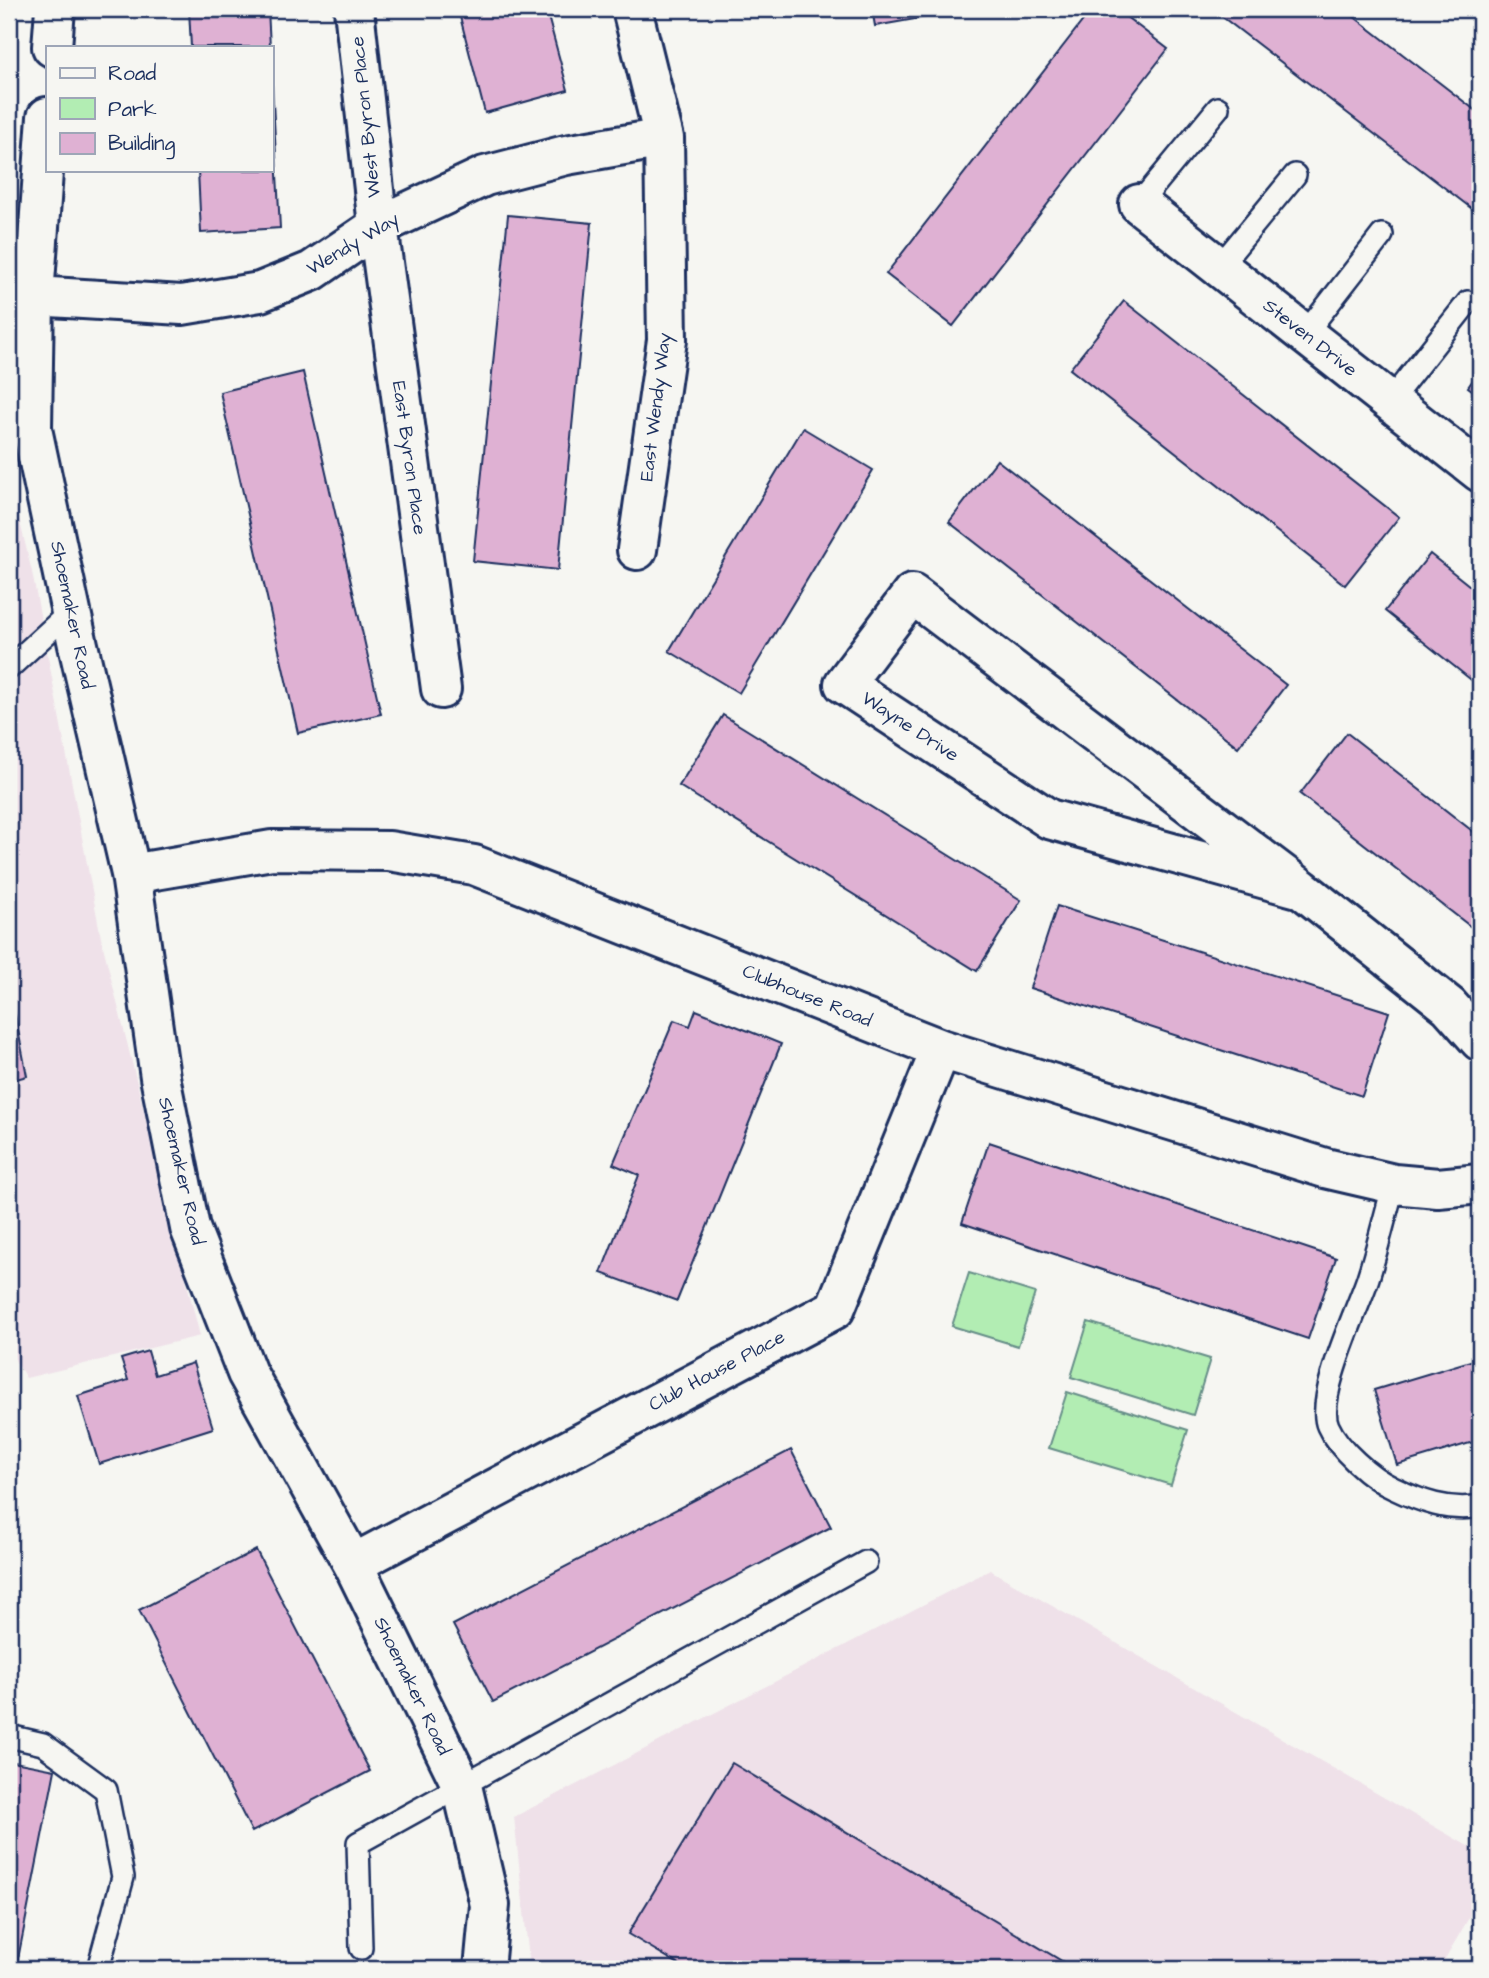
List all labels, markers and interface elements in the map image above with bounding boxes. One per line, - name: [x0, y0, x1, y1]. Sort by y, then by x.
- street label: West Byron Place: [344, 35, 389, 199]
- legend: [46, 46, 273, 172]
- text: Road: [108, 59, 156, 88]
- text: Park: [108, 95, 157, 124]
- text: Building: [108, 129, 176, 160]
- street label: Wendy Way: [302, 206, 405, 283]
- street label: Steven Drive: [1257, 293, 1363, 383]
- street label: East Wendy Way: [634, 331, 680, 483]
- street label: East Byron Place: [384, 379, 433, 537]
- street label: Shoemaker Road: [43, 538, 101, 692]
- street label: Wayne Drive: [855, 685, 964, 769]
- street label: Clubhouse Road: [738, 958, 876, 1034]
- street label: Shoemaker Road: [151, 1095, 211, 1248]
- street label: Club House Place: [644, 1324, 790, 1418]
- street label: Shoemaker Road: [367, 1612, 457, 1760]

